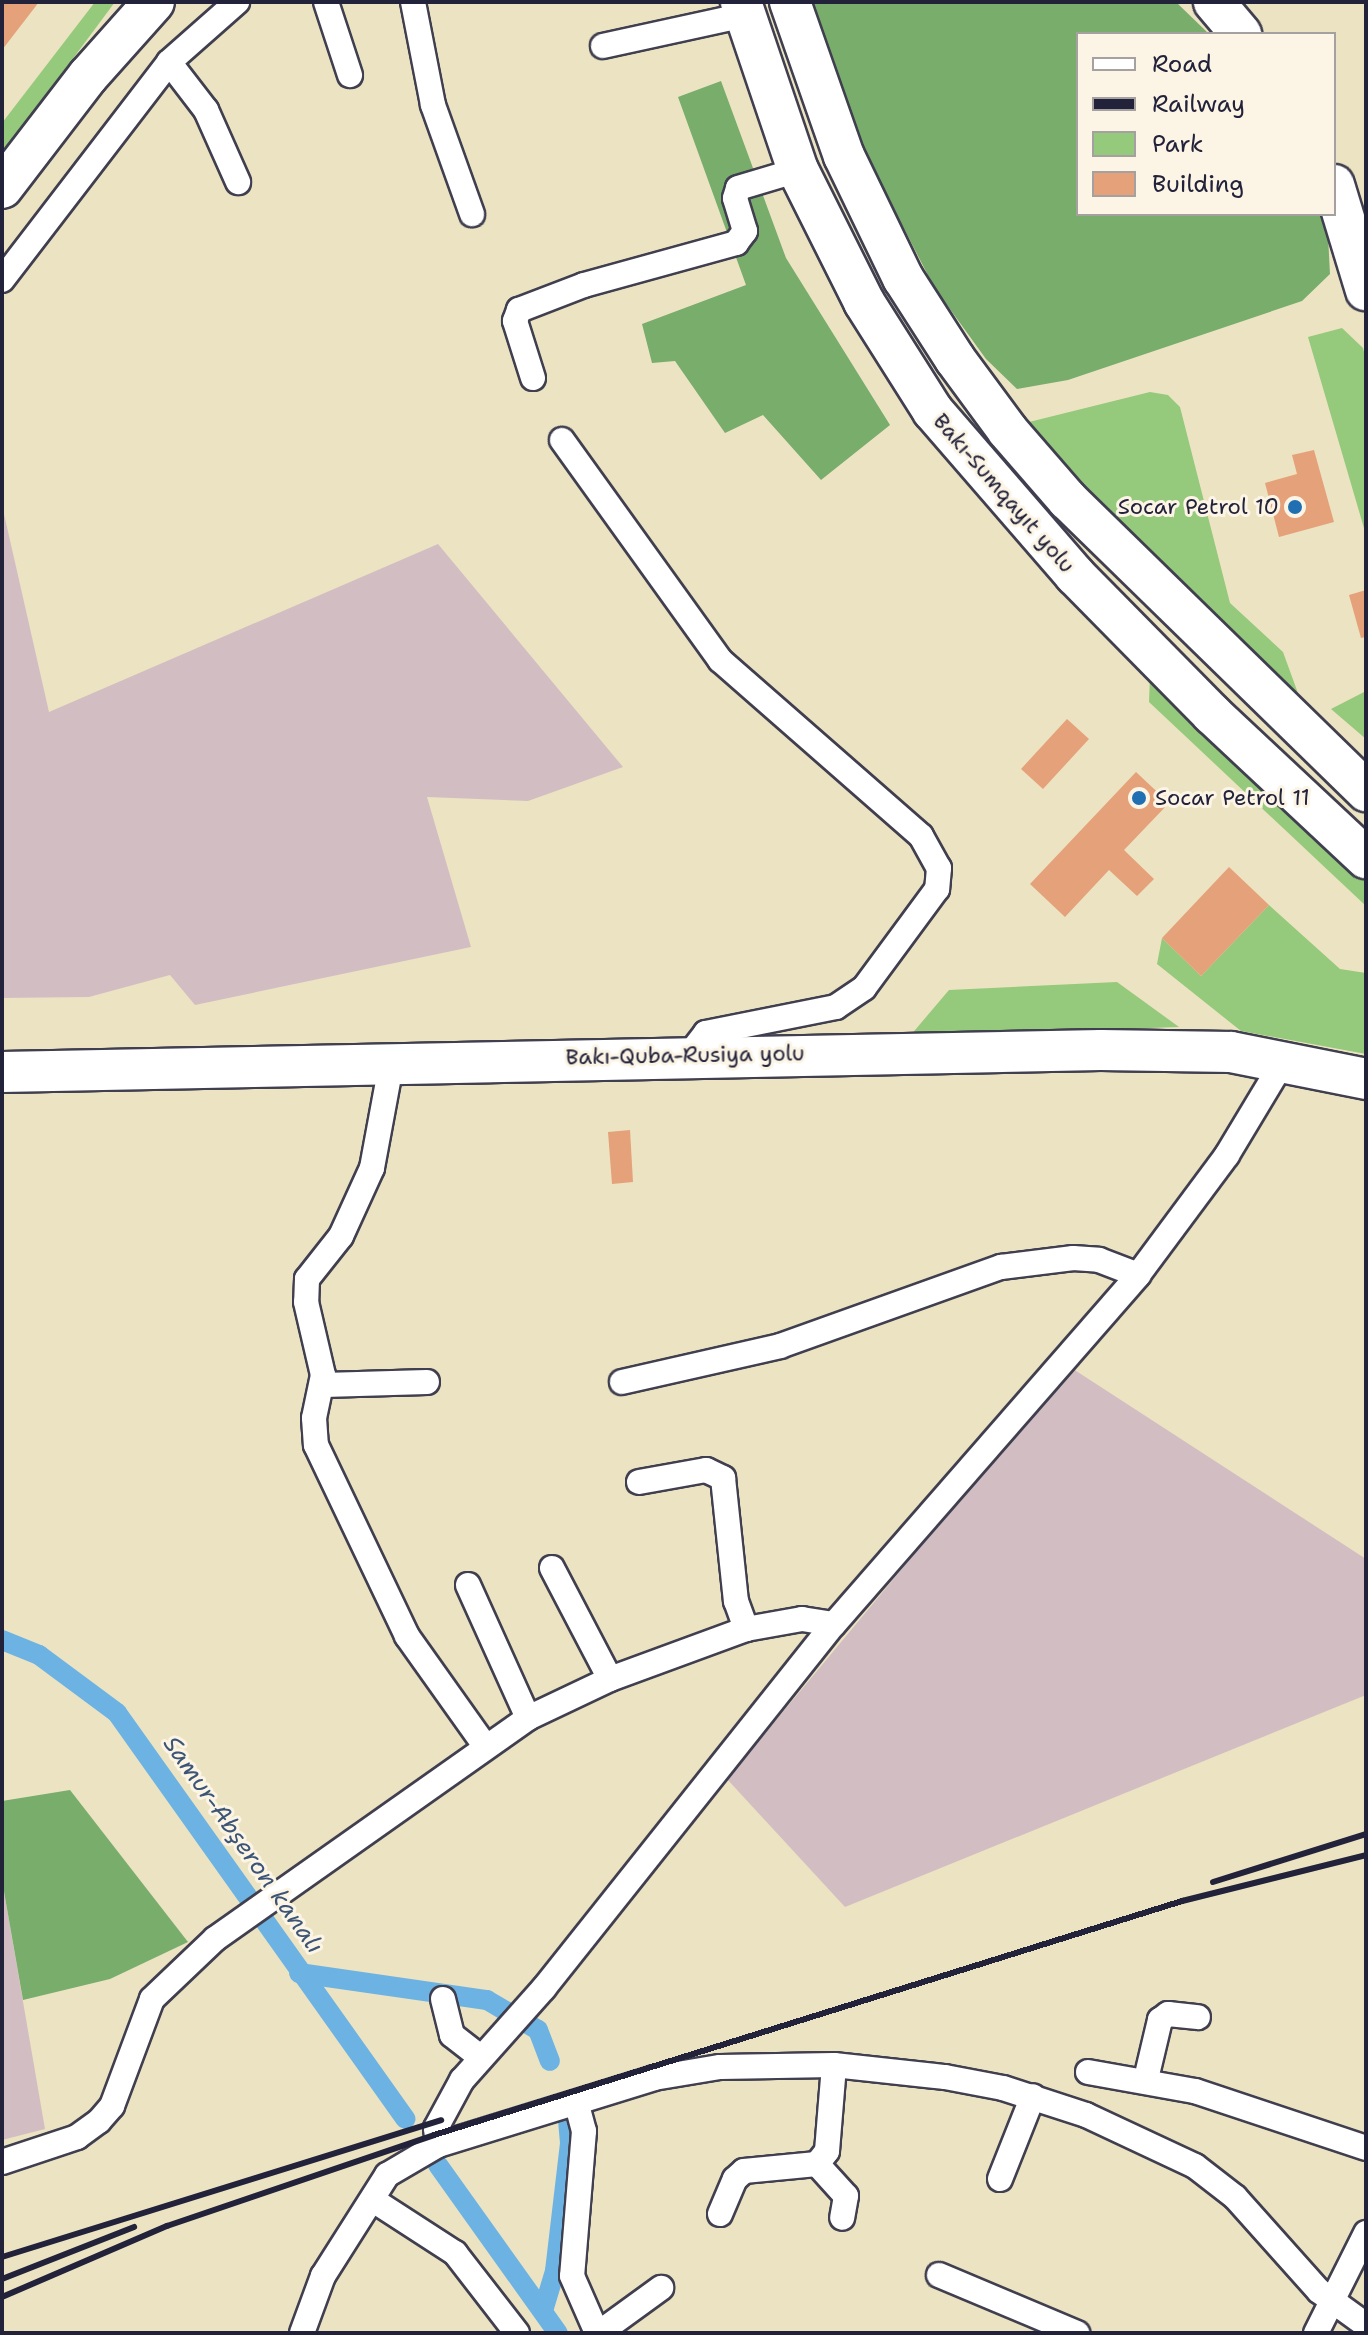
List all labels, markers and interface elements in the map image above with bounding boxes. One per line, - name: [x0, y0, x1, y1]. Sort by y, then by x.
- legend: [1076, 32, 1336, 216]
- text: Road: [1152, 48, 1212, 80]
- text: Railway: [1152, 88, 1245, 120]
- text: Park: [1152, 128, 1204, 160]
- text: Building: [1152, 168, 1244, 200]
- street label: Bakı-Sumqayıt yolu: [928, 408, 1080, 578]
- place label: Socar Petrol 10: [1118, 494, 1279, 520]
- marker: Socar Petrol 10: [1286, 498, 1304, 516]
- place label: Socar Petrol 11: [1155, 785, 1310, 811]
- marker: Socar Petrol 11: [1130, 789, 1148, 807]
- street label: Bakı-Quba-Rusiya yolu: [565, 1040, 805, 1070]
- water label: Samur-Abşeron kanalı: [157, 1731, 329, 1959]

